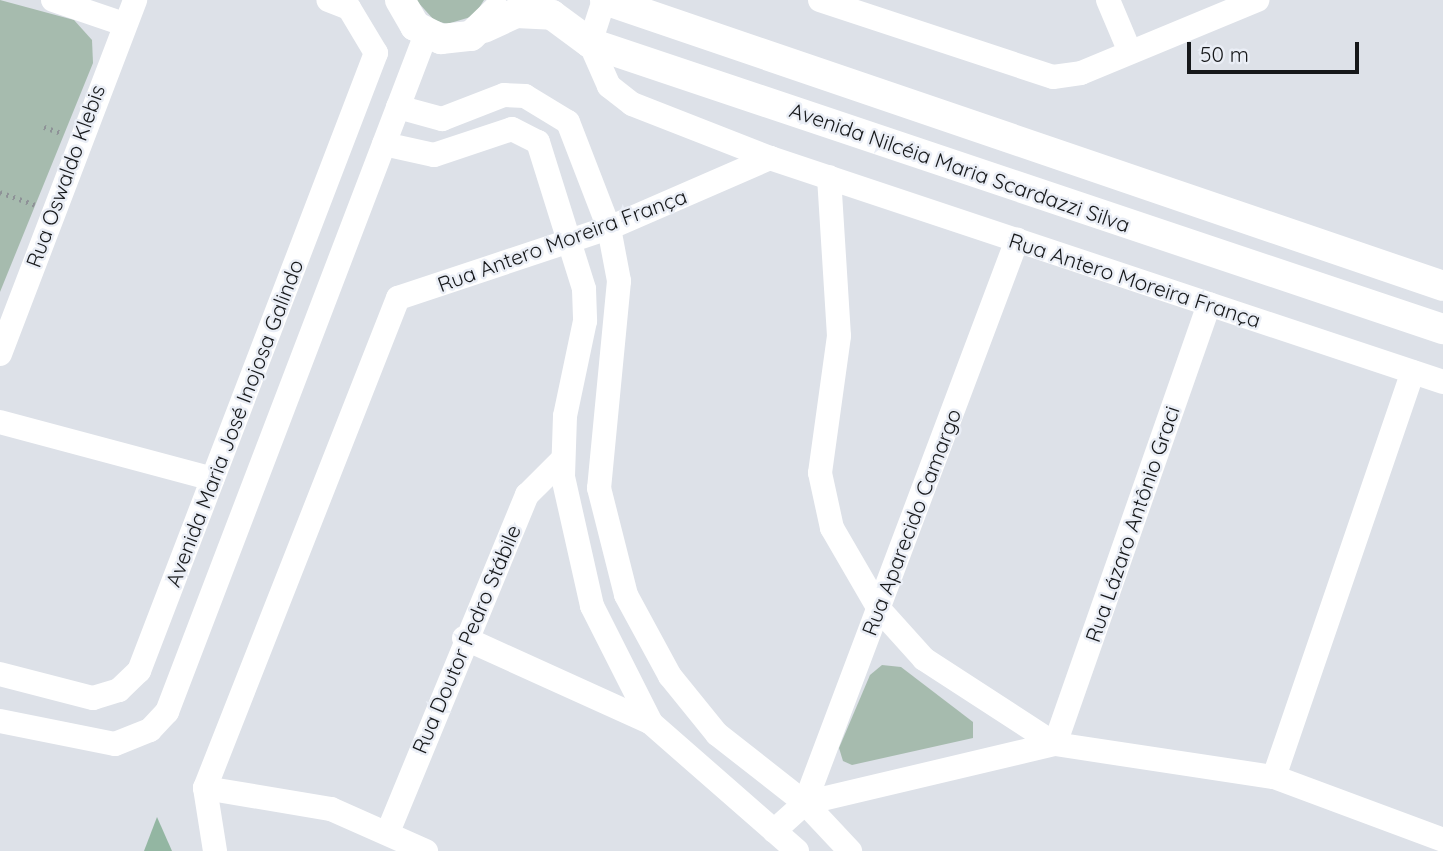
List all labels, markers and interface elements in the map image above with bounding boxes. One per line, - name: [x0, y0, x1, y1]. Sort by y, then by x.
- scale bar: [1191, 28, 1362, 72]
- text: 50 m: [1200, 41, 1249, 67]
- street label: Rua Oswaldo Klebis: [20, 81, 110, 271]
- street label: Avenida Nilcéia Maria Scardazzi Silva: [787, 97, 1133, 237]
- street label: Rua Antero Moreira França: [434, 183, 690, 297]
- street label: Rua Antero Moreira França: [1006, 227, 1264, 333]
- street label: Avenida Maria José Inojosa Galindo: [160, 256, 308, 590]
- street label: Rua Lázaro Antônio Graci: [1080, 403, 1184, 645]
- street label: Rua Aparecido Camargo: [856, 405, 966, 639]
- street label: Rua Doutor Pedro Stábile: [406, 521, 526, 757]

